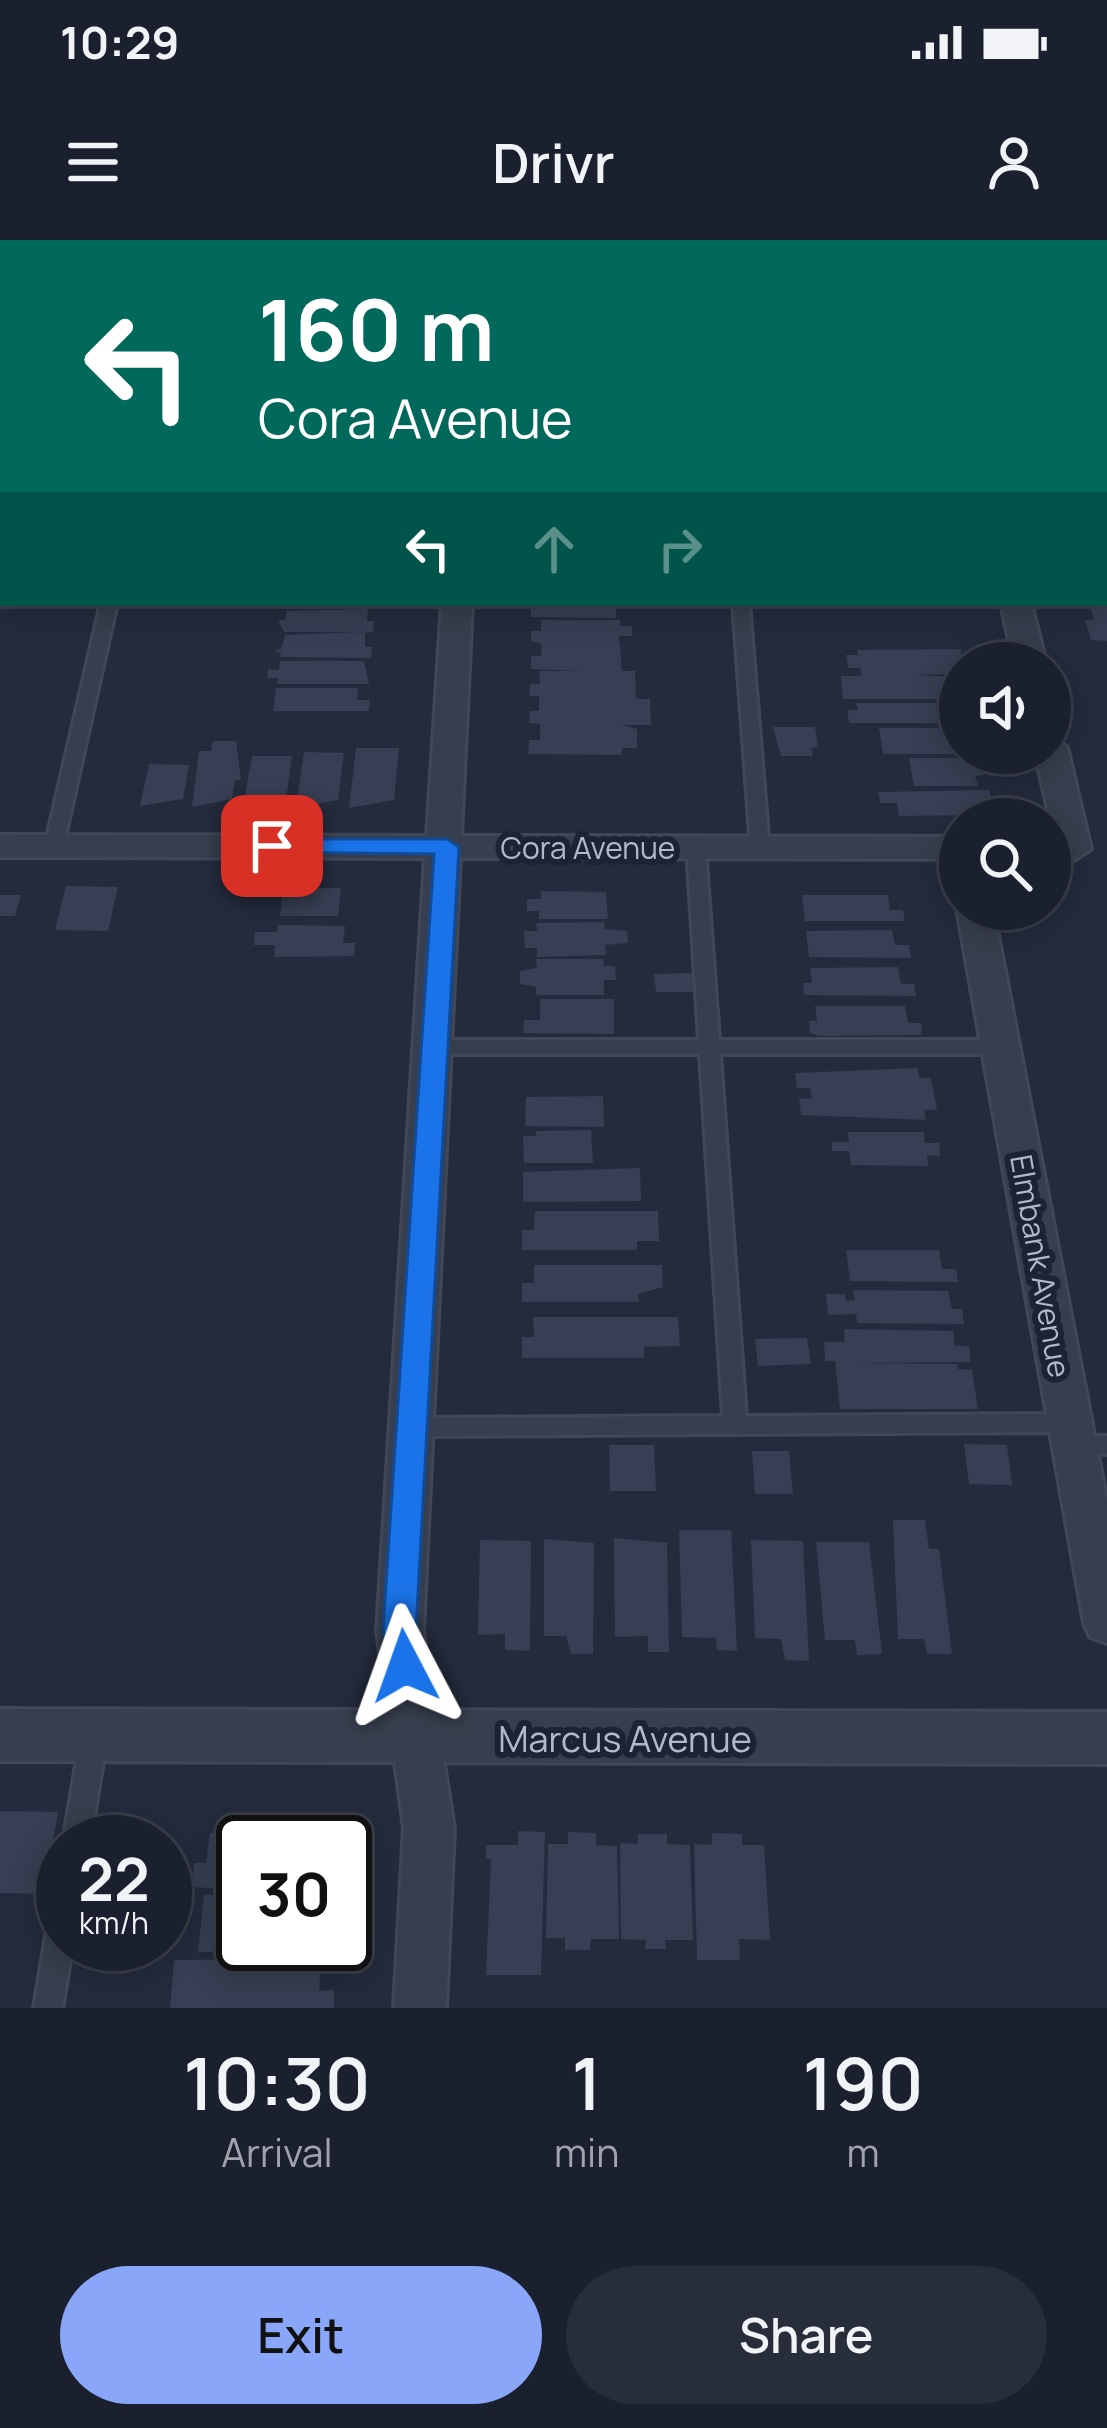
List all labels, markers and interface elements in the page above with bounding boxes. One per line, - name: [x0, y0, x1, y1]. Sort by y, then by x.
- text: 10:29: [60, 11, 180, 73]
- text: Drivr: [492, 125, 615, 199]
- icon: menu: [60, 129, 126, 195]
- icon: person: [981, 129, 1047, 195]
- text: 160 m: [258, 271, 495, 386]
- icon: left: [60, 288, 216, 444]
- text: Cora Avenue: [258, 380, 573, 454]
- icon: left: [395, 516, 461, 582]
- icon: ahead: [521, 516, 587, 582]
- icon: right: [647, 516, 713, 582]
- map controls: [939, 642, 1071, 930]
- button: sound: [939, 642, 1071, 774]
- pin: [221, 795, 323, 897]
- button: search: [939, 798, 1071, 930]
- icon: arrive: [239, 813, 305, 879]
- street label: Cora Avenue: [501, 827, 675, 868]
- street label: Elmbank Avenue: [1001, 1151, 1081, 1381]
- position arrow: [342, 1603, 468, 1729]
- street label: Marcus Avenue: [498, 1714, 752, 1763]
- speed limit sign: 30: [216, 1815, 372, 1971]
- text: 22: [78, 1837, 150, 1919]
- text: km/h: [79, 1902, 149, 1943]
- text: 10:30: [183, 2033, 371, 2132]
- text: 1: [571, 2033, 602, 2132]
- text: 190: [802, 2033, 924, 2132]
- text: Arrival: [221, 2125, 333, 2179]
- text: min: [554, 2125, 619, 2179]
- text: m: [847, 2125, 880, 2179]
- button: Exit: [60, 2266, 542, 2404]
- button: Share: [566, 2266, 1047, 2404]

